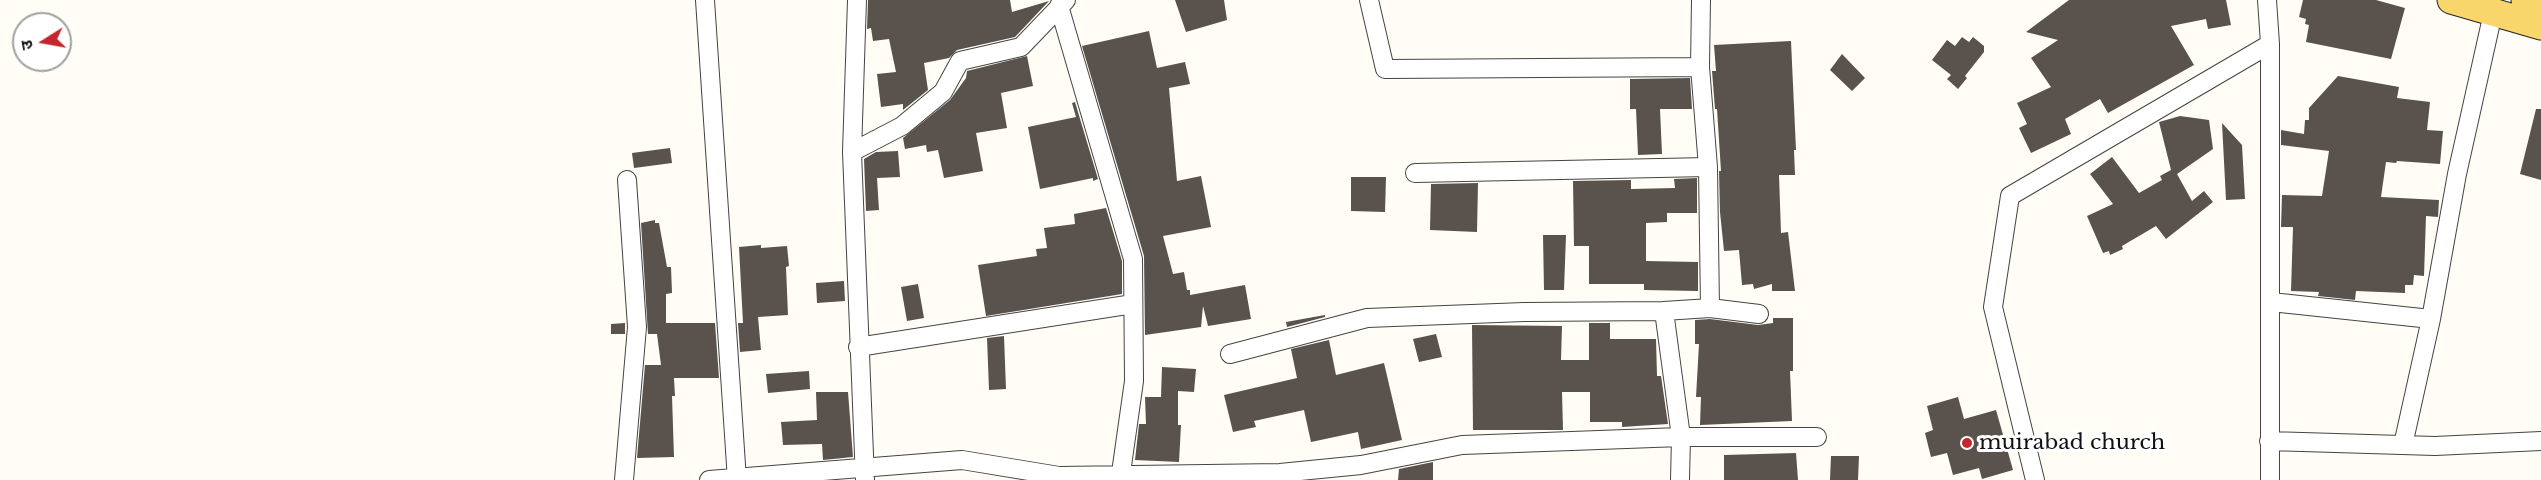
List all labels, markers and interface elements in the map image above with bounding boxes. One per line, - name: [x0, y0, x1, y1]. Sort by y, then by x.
- north arrow: [12, 12, 72, 72]
- text: उ: [16, 39, 37, 52]
- place label: muirabad church: [1979, 430, 2165, 456]
- marker: muirabad church: [1960, 436, 1974, 450]

